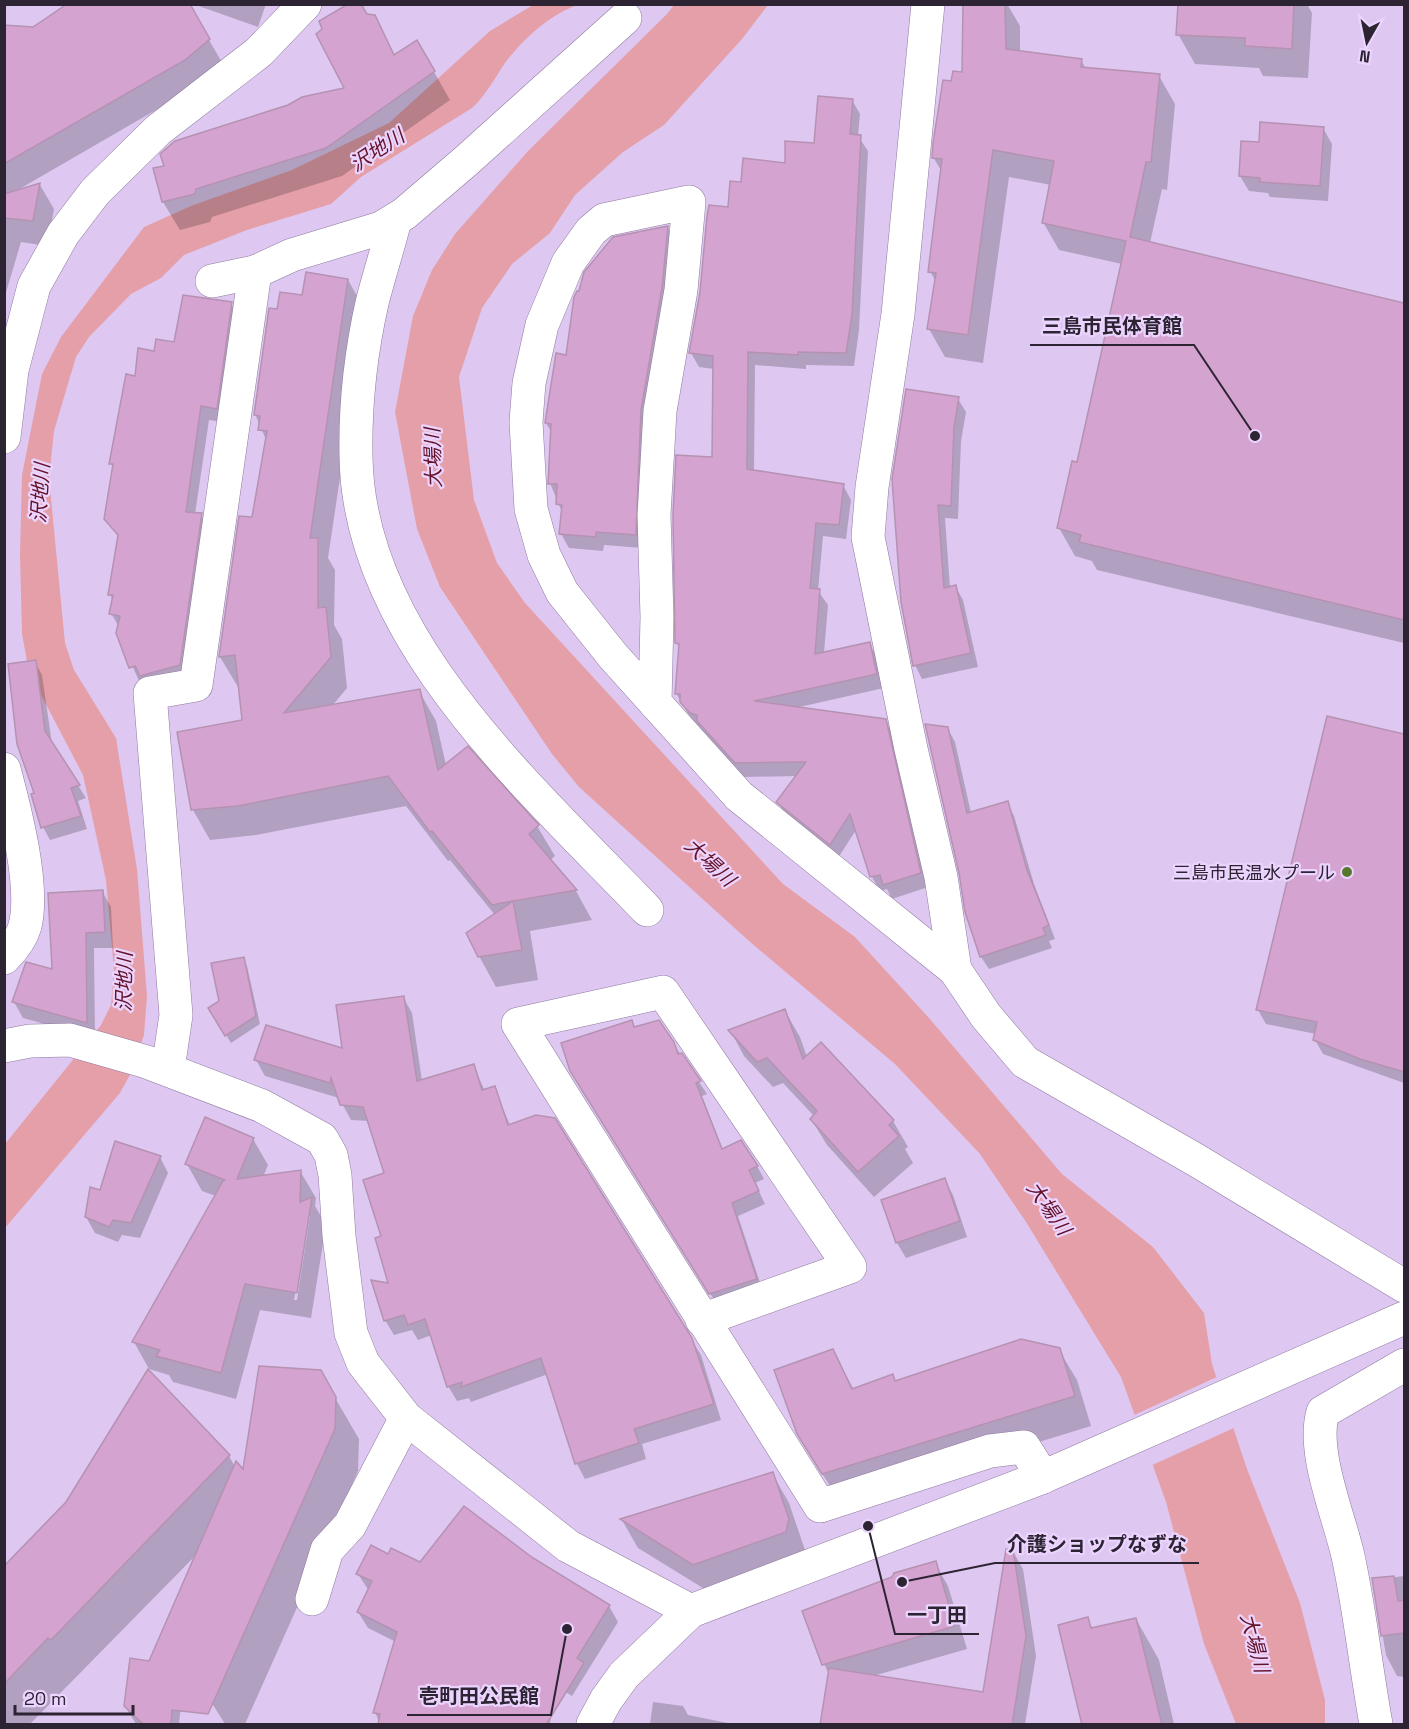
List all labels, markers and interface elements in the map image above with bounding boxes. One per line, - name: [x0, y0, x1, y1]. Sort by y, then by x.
- north arrow: [1337, 12, 1397, 72]
- text: N: [1358, 45, 1372, 68]
- water label: 沢地川: [345, 122, 411, 177]
- callout: 三島市民体育館: [1030, 307, 1194, 345]
- text: 三島市民体育館: [1042, 313, 1182, 339]
- water label: 大場川: [419, 426, 447, 488]
- water label: 沢地川: [25, 460, 55, 524]
- water label: 大場川: [679, 832, 742, 893]
- place label: 三島市民温水プール: [1173, 861, 1335, 884]
- marker: 三島市民温水プール: [1340, 865, 1354, 879]
- water label: 沢地川: [110, 950, 138, 1012]
- water label: 大場川: [1021, 1176, 1078, 1242]
- callout: 介護ショップなずな: [995, 1525, 1199, 1563]
- text: 介護ショップなずな: [1007, 1531, 1187, 1557]
- callout: 一丁田: [895, 1596, 979, 1634]
- text: 一丁田: [907, 1602, 967, 1628]
- water label: 大場川: [1235, 1611, 1276, 1677]
- callout: 壱町田公民館: [407, 1677, 551, 1715]
- scale bar: [15, 1678, 134, 1716]
- text: 壱町田公民館: [419, 1683, 539, 1709]
- text: 20 m: [24, 1687, 67, 1710]

